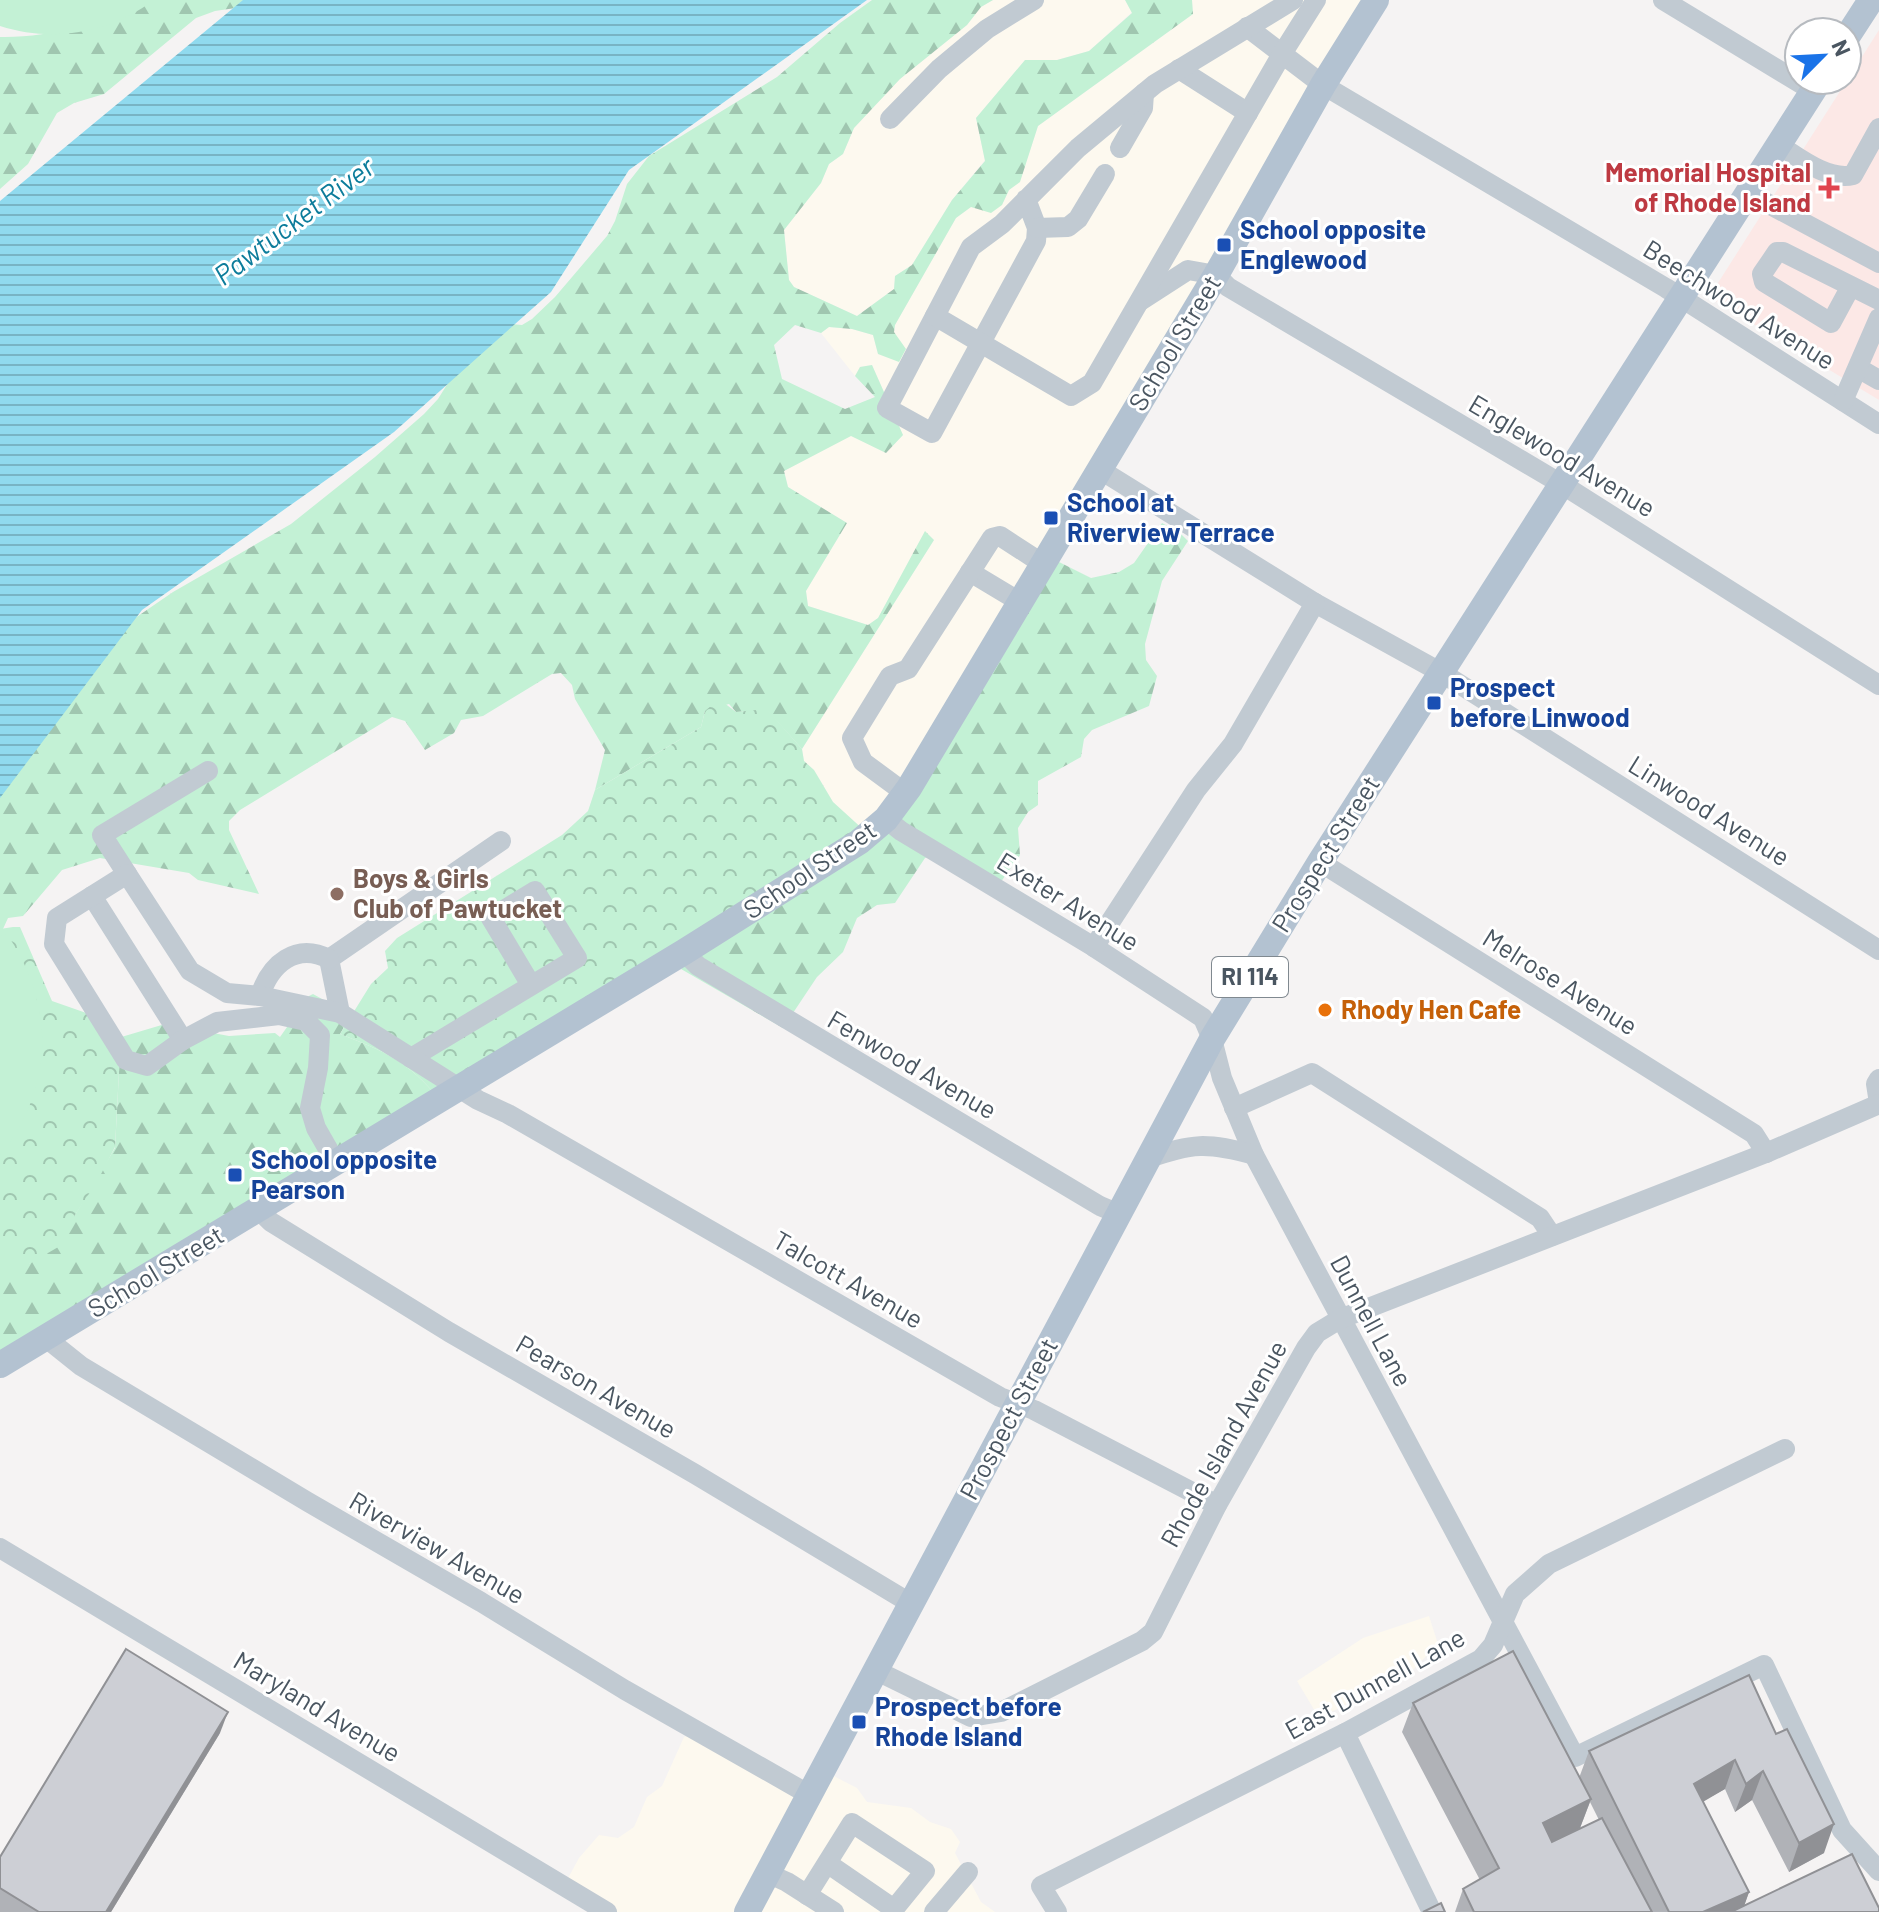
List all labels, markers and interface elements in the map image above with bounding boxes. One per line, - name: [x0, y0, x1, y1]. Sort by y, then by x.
- north arrow: [1783, 16, 1863, 96]
- text: N: [1827, 35, 1857, 59]
- water label: Pawtucket River: [207, 148, 381, 291]
- place label: Memorial Hospital of Rhode Island: [1605, 156, 1811, 217]
- marker: Memorial Hospital of Rhode Island: [1818, 177, 1840, 199]
- place label: School opposite Englewood: [1240, 213, 1426, 274]
- street label: Beechwood Avenue: [1638, 232, 1841, 375]
- marker: School opposite Englewood: [1215, 236, 1233, 254]
- street label: School Street: [1121, 269, 1226, 416]
- street label: Englewood Avenue: [1464, 387, 1662, 523]
- place label: School at Riverview Terrace: [1067, 486, 1275, 547]
- marker: School at Riverview Terrace: [1042, 509, 1060, 527]
- place label: Prospect before Linwood: [1450, 671, 1630, 732]
- marker: Prospect before Linwood: [1425, 694, 1443, 712]
- street label: Linwood Avenue: [1624, 748, 1796, 872]
- street label: Prospect Street: [1264, 769, 1385, 937]
- street label: School Street: [737, 813, 881, 924]
- street label: Exeter Avenue: [992, 845, 1145, 957]
- place label: Boys & Girls Club of Pawtucket: [353, 862, 562, 923]
- marker: Boys & Girls Club of Pawtucket: [328, 885, 346, 903]
- street label: Melrose Avenue: [1478, 921, 1644, 1041]
- road number: RI 114: [1212, 957, 1288, 997]
- place label: Rhody Hen Cafe: [1341, 993, 1521, 1024]
- marker: Rhody Hen Cafe: [1316, 1001, 1334, 1019]
- street label: Fenwood Avenue: [823, 1003, 1003, 1125]
- place label: School opposite Pearson: [251, 1143, 437, 1204]
- marker: School opposite Pearson: [226, 1166, 244, 1184]
- street label: School Street: [82, 1218, 229, 1323]
- street label: Talcott Avenue: [768, 1223, 929, 1334]
- street label: Dunnell Lane: [1325, 1249, 1420, 1391]
- street label: Pearson Avenue: [511, 1327, 682, 1444]
- street label: Prospect Street: [952, 1332, 1063, 1504]
- street label: Rhode Island Avenue: [1153, 1335, 1292, 1552]
- street label: Riverview Avenue: [344, 1484, 531, 1610]
- street label: East Dunnell Lane: [1279, 1621, 1469, 1745]
- street label: Maryland Avenue: [229, 1644, 407, 1768]
- place label: Prospect before Rhode Island: [875, 1690, 1062, 1751]
- marker: Prospect before Rhode Island: [850, 1713, 868, 1731]

